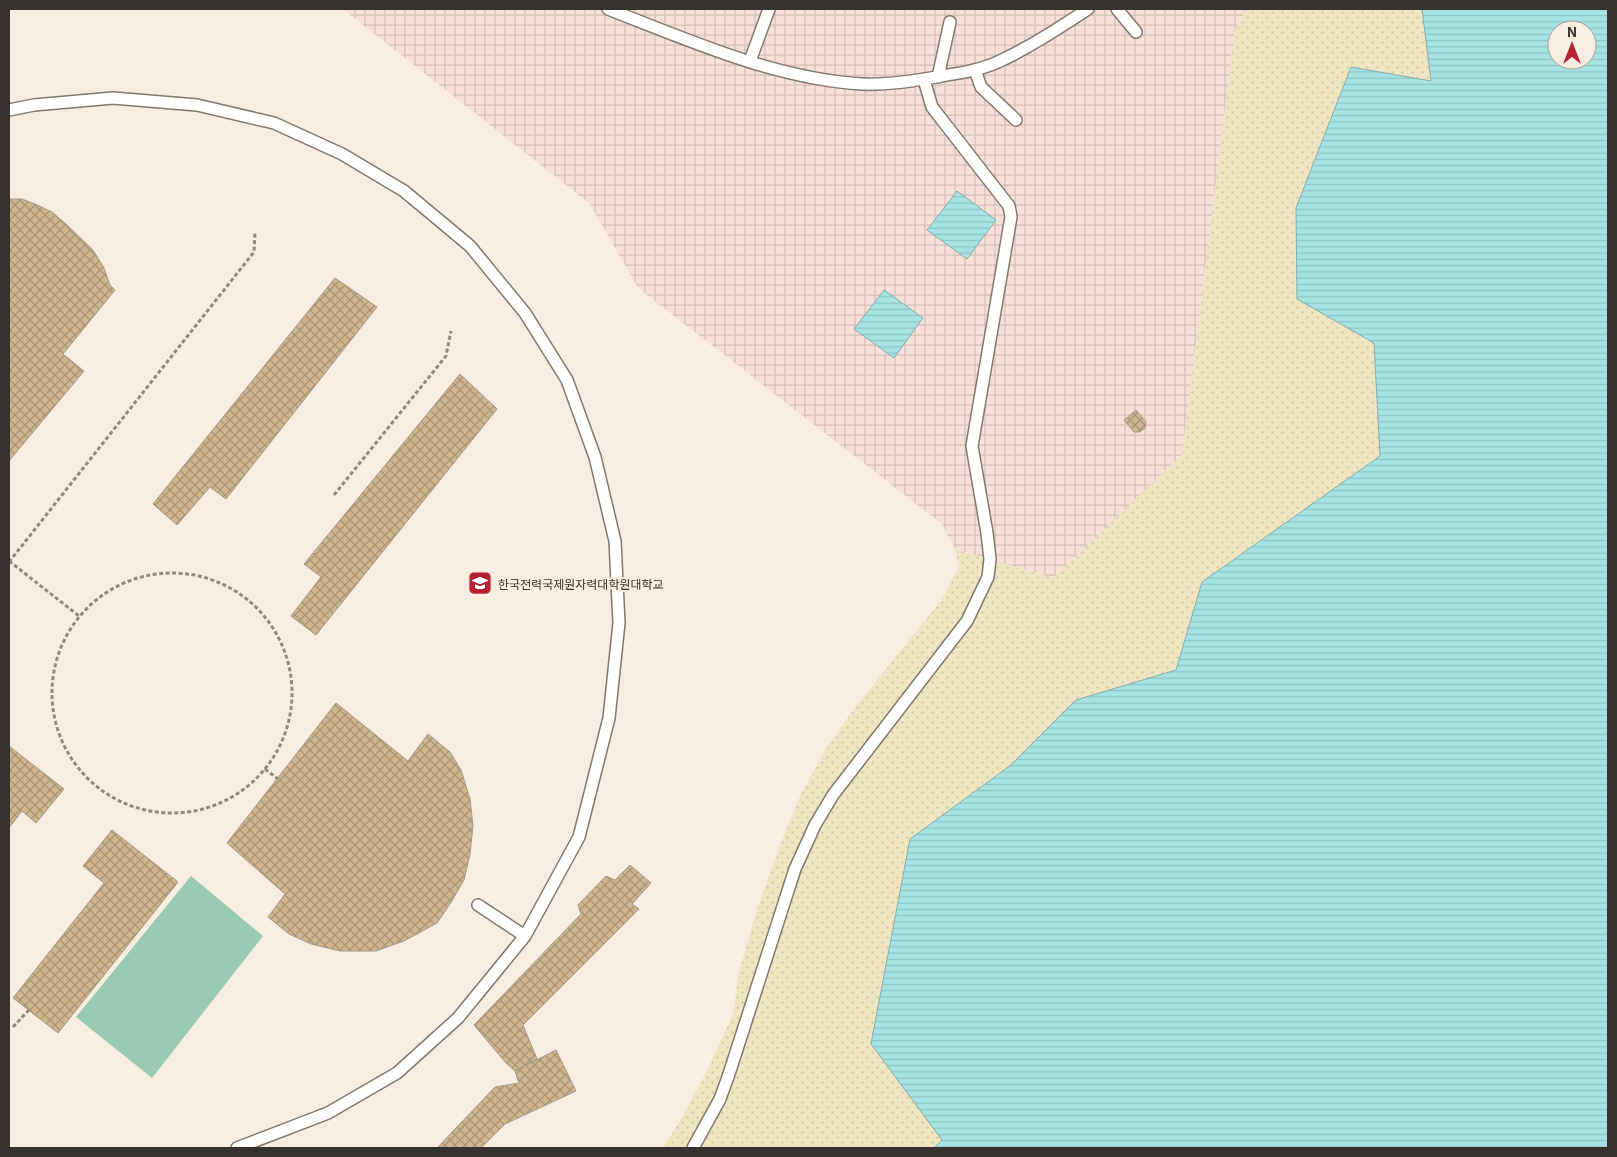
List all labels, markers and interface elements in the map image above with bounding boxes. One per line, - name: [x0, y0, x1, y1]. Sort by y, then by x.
- north arrow: [1547, 20, 1597, 70]
- text: N: [1567, 21, 1577, 41]
- school or university icon: 한국전력국제원자력대학원대학교: [467, 570, 493, 596]
- place label: 한국전력국제원자력대학원대학교: [498, 575, 664, 592]

